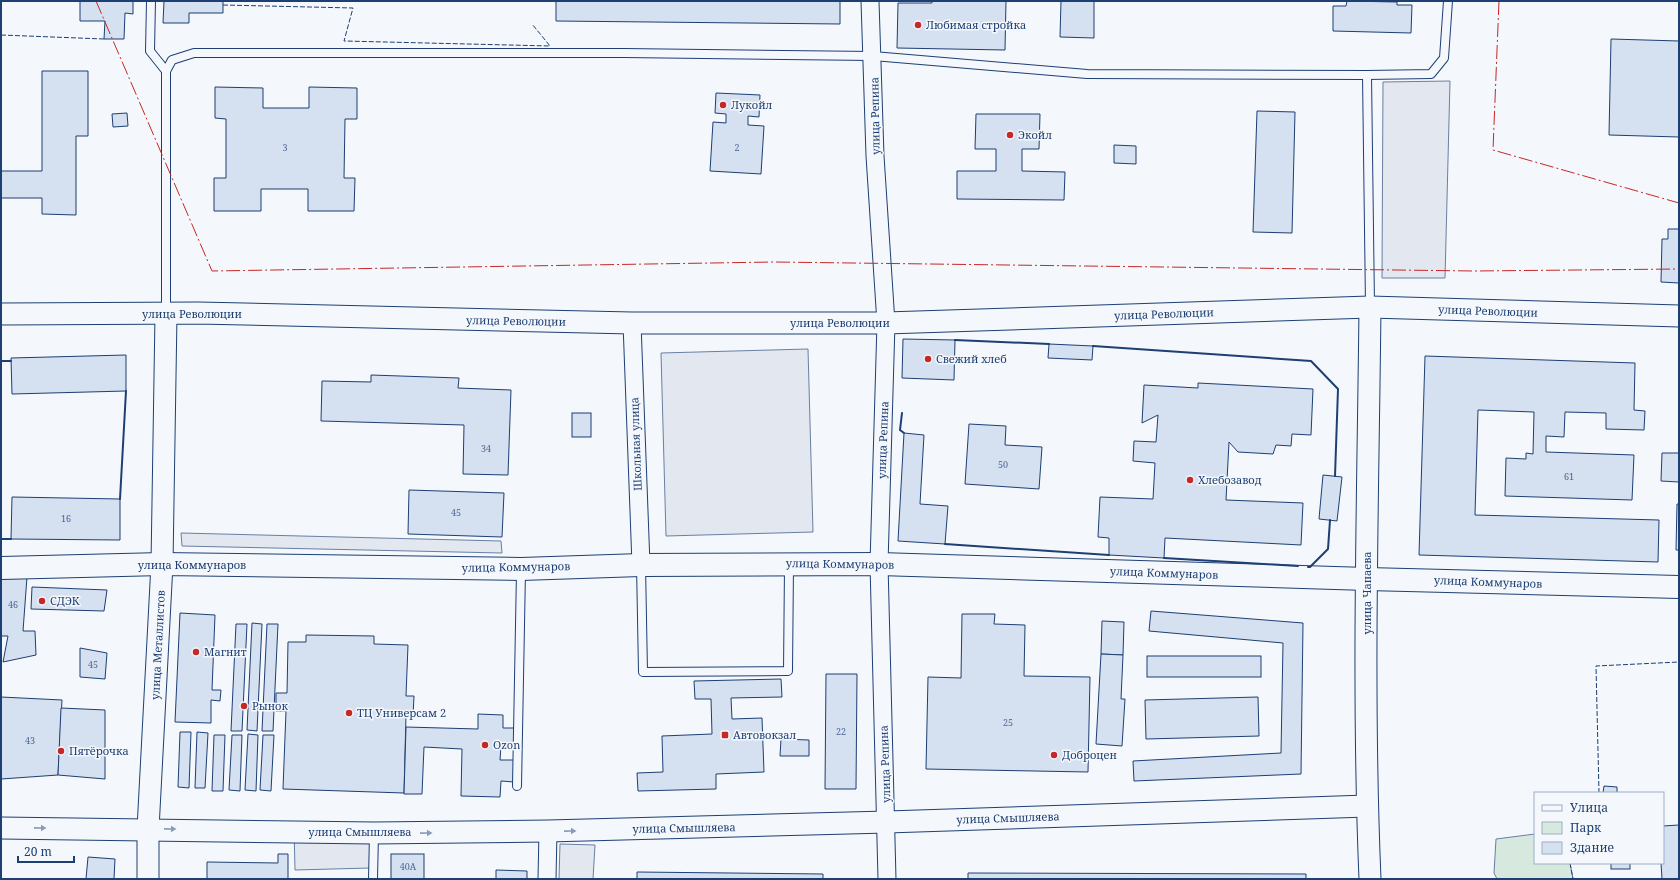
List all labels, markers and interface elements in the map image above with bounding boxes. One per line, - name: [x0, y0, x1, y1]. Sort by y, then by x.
- place label: Любимая стройка: [926, 17, 1026, 32]
- marker: Любимая стройка: [913, 20, 923, 30]
- street label: улица Репина: [866, 77, 883, 155]
- place label: Лукойл: [731, 97, 773, 112]
- marker: Лукойл: [718, 100, 728, 110]
- place label: Экойл: [1018, 127, 1052, 142]
- marker: Экойл: [1005, 130, 1015, 140]
- house number: 3: [282, 141, 288, 154]
- house number: 2: [734, 141, 740, 154]
- street label: улица Революции: [1438, 301, 1538, 320]
- street label: улица Революции: [1114, 304, 1214, 323]
- street label: улица Революции: [142, 306, 242, 321]
- street label: улица Революции: [466, 312, 566, 329]
- street label: улица Революции: [790, 315, 890, 330]
- place label: Свежий хлеб: [936, 351, 1007, 366]
- marker: Свежий хлеб: [923, 354, 933, 364]
- street label: Школьная улица: [626, 397, 645, 491]
- street label: улица Репина: [874, 401, 891, 479]
- house number: 34: [481, 442, 491, 455]
- house number: 50: [998, 458, 1008, 471]
- house number: 61: [1564, 470, 1574, 483]
- place label: Хлебозавод: [1198, 472, 1262, 487]
- marker: Хлебозавод: [1185, 475, 1195, 485]
- house number: 45: [451, 506, 461, 519]
- house number: 16: [61, 512, 71, 525]
- street label: улица Чапаева: [1359, 551, 1374, 635]
- street label: улица Коммунаров: [786, 555, 894, 572]
- street label: улица Коммунаров: [138, 557, 246, 572]
- street label: улица Коммунаров: [462, 558, 570, 575]
- street label: улица Коммунаров: [1110, 563, 1218, 582]
- street label: улица Коммунаров: [1434, 572, 1542, 591]
- street label: улица Металлистов: [147, 590, 168, 700]
- place label: СДЭК: [50, 593, 80, 608]
- marker: СДЭК: [37, 596, 47, 606]
- house number: 46: [8, 598, 18, 611]
- place label: Магнит: [204, 644, 247, 659]
- marker: Магнит: [191, 647, 201, 657]
- house number: 45: [88, 658, 98, 671]
- place label: Рынок: [252, 698, 288, 713]
- marker: Рынок: [239, 701, 249, 711]
- place label: ТЦ Универсам 2: [357, 705, 446, 720]
- marker: ТЦ Универсам 2: [344, 708, 354, 718]
- house number: 25: [1003, 716, 1013, 729]
- house number: 22: [836, 725, 846, 738]
- street label: улица Репина: [876, 725, 893, 803]
- place label: Автовокзал: [733, 727, 796, 742]
- marker: Автовокзал: [720, 730, 730, 740]
- house number: 43: [25, 734, 35, 747]
- place label: Ozon: [493, 737, 520, 752]
- marker: Ozon: [480, 740, 490, 750]
- place label: Пятёрочка: [69, 743, 129, 758]
- marker: Пятёрочка: [56, 746, 66, 756]
- place label: Доброцен: [1062, 747, 1117, 762]
- marker: Доброцен: [1049, 750, 1059, 760]
- legend: [1534, 792, 1664, 864]
- text: Улица: [1570, 799, 1608, 816]
- street label: улица Смышляева: [956, 808, 1060, 827]
- street label: улица Смышляева: [632, 819, 736, 836]
- text: Парк: [1570, 819, 1602, 836]
- street label: улица Смышляева: [308, 824, 412, 839]
- one-way arrow: [34, 825, 47, 831]
- one-way arrow: [164, 826, 176, 833]
- one-way arrow: [564, 827, 576, 834]
- one-way arrow: [420, 830, 433, 836]
- scale bar: [18, 838, 74, 864]
- text: Здание: [1570, 839, 1614, 856]
- text: 20 m: [24, 843, 52, 860]
- house number: 40А: [400, 860, 417, 873]

